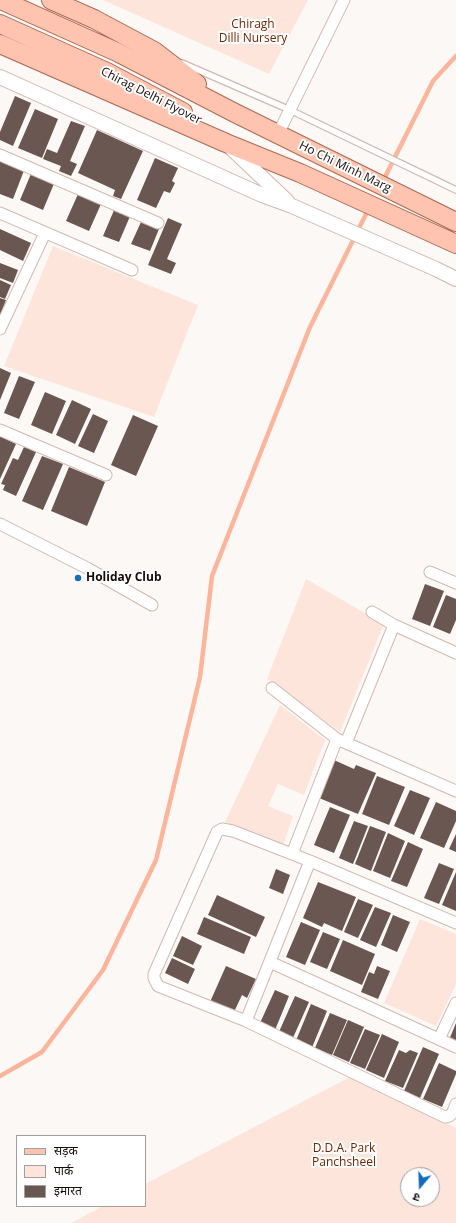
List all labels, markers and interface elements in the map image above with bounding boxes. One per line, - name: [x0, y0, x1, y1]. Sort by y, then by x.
- park label: Chiragh Dilli Nursery: [219, 18, 287, 46]
- street label: Chirag Delhi Flyover: [98, 64, 204, 128]
- street label: Ho Chi Minh Marg: [297, 138, 393, 196]
- place label: Holiday Club: [86, 571, 162, 585]
- marker: Holiday Club: [73, 573, 83, 583]
- legend: [16, 1135, 146, 1207]
- text: सड़क: [54, 1142, 78, 1159]
- park label: D.D.A. Park Panchsheel: [312, 1142, 376, 1170]
- text: पार्क: [54, 1162, 73, 1179]
- north arrow: [400, 1167, 440, 1207]
- text: इमारत: [54, 1182, 82, 1199]
- text: उ: [411, 1190, 422, 1206]

